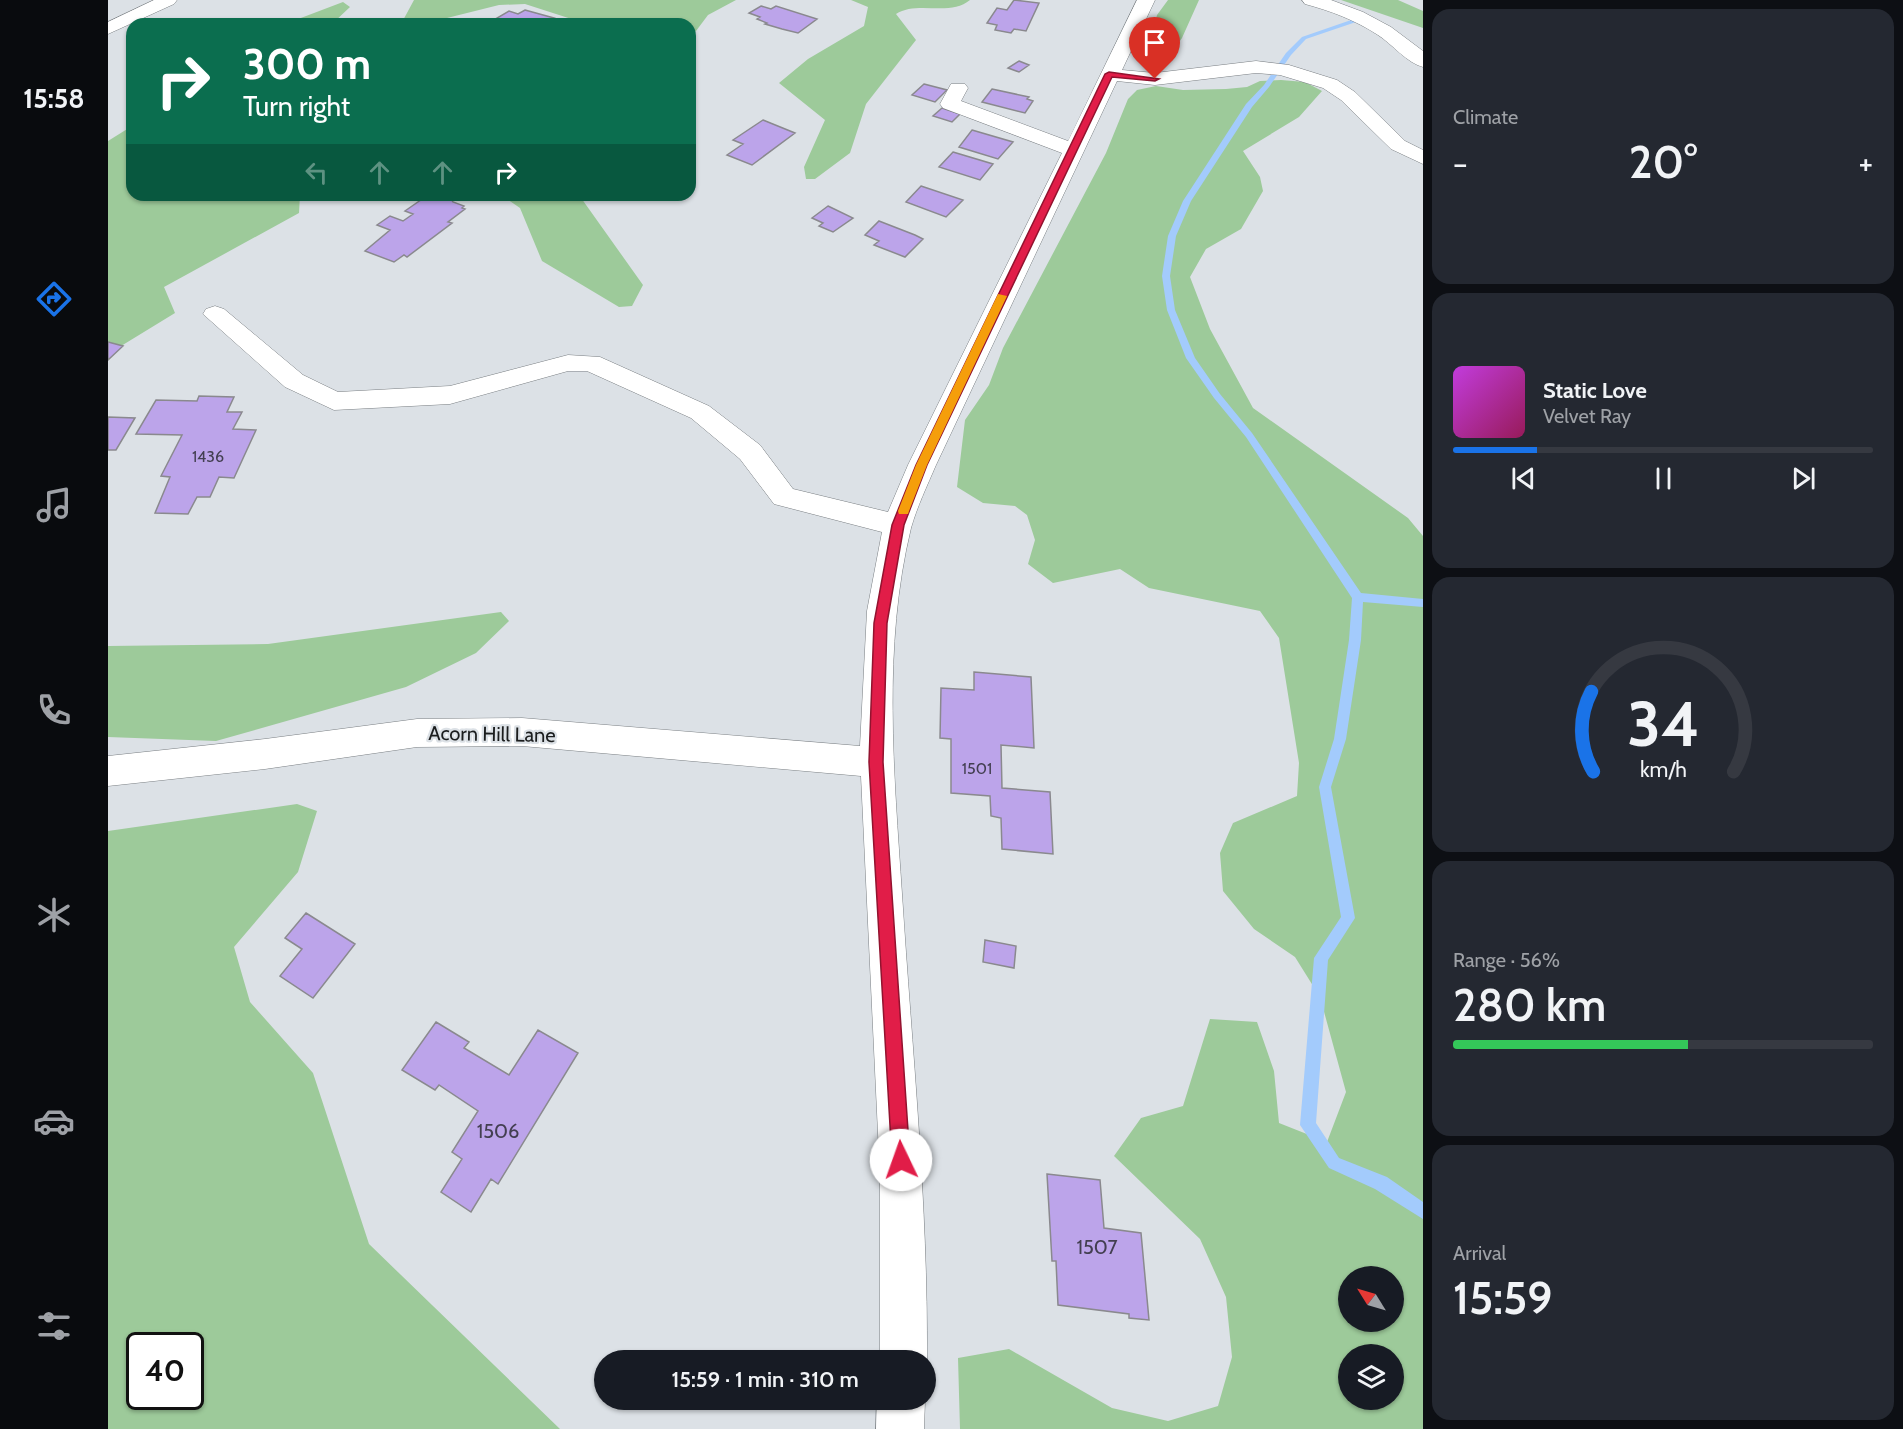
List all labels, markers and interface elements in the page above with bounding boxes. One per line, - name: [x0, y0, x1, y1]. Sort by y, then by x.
- pin: [1129, 17, 1180, 79]
- icon: arrive: [1138, 26, 1171, 59]
- text: 300 m: [243, 38, 371, 90]
- icon: right: [144, 42, 222, 120]
- text: 15:58: [23, 82, 85, 115]
- text: Turn right: [243, 90, 350, 123]
- text: Climate: [1453, 105, 1518, 129]
- text: 20°: [1629, 135, 1697, 189]
- text: −: [1453, 143, 1468, 183]
- text: +: [1858, 143, 1873, 183]
- icon: left: [300, 156, 333, 189]
- icon: ahead: [363, 156, 396, 189]
- icon: ahead: [426, 156, 459, 189]
- icon: right: [489, 156, 522, 189]
- icon: directions: [33, 278, 75, 320]
- text: Static Love: [1543, 377, 1647, 404]
- text: Velvet Ray: [1543, 404, 1631, 428]
- house number: 1436: [192, 447, 224, 466]
- icon: previous: [1507, 462, 1540, 495]
- icon: pause: [1647, 462, 1680, 495]
- icon: next: [1787, 462, 1820, 495]
- icon: music: [33, 484, 75, 526]
- text: 34: [1627, 686, 1699, 762]
- icon: phone: [33, 689, 75, 731]
- street label: Acorn Hill Lane: [428, 721, 556, 747]
- text: km/h: [1640, 756, 1686, 782]
- house number: 1501: [962, 759, 992, 778]
- icon: climate: [33, 894, 75, 936]
- text: Range · 56%: [1453, 948, 1560, 972]
- text: 280 km: [1453, 978, 1606, 1032]
- icon: car: [33, 1100, 75, 1142]
- house number: 1506: [477, 1119, 519, 1143]
- position arrow: [869, 1128, 933, 1192]
- house number: 1507: [1076, 1235, 1118, 1259]
- text: Arrival: [1453, 1241, 1506, 1265]
- north arrow: [1338, 1266, 1404, 1332]
- map controls: [1338, 1266, 1404, 1410]
- text: 15:59: [1453, 1271, 1553, 1325]
- icon: filters: [33, 1305, 75, 1347]
- speed limit sign: 40: [126, 1332, 204, 1410]
- button: layers: [1338, 1344, 1404, 1410]
- text: 15:59 · 1 min · 310 m: [671, 1366, 859, 1393]

